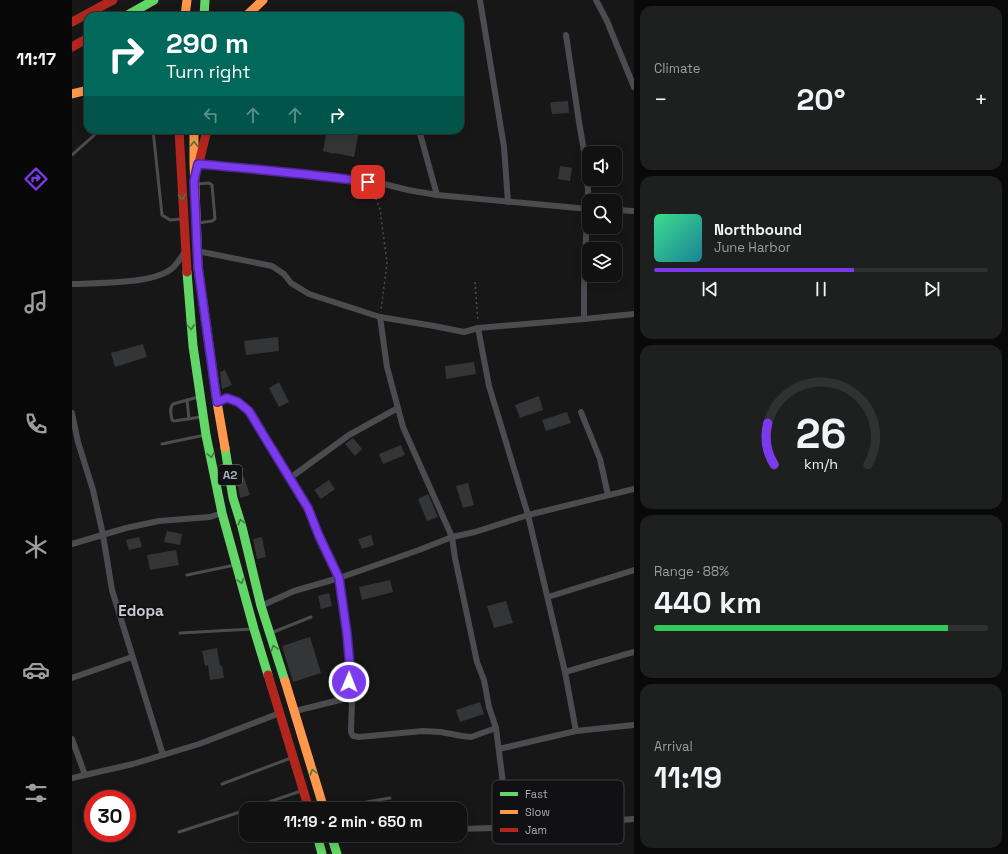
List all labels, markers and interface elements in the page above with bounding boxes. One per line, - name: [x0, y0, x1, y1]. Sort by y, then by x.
- text: 290 m: [166, 25, 249, 61]
- icon: right: [100, 28, 152, 80]
- text: 11:17: [16, 47, 56, 70]
- text: Turn right: [166, 60, 250, 83]
- text: Climate: [654, 60, 700, 77]
- text: 20°: [796, 80, 846, 119]
- text: −: [654, 85, 668, 113]
- text: +: [974, 85, 988, 113]
- icon: left: [200, 104, 222, 126]
- icon: ahead: [242, 104, 264, 126]
- icon: ahead: [284, 104, 306, 126]
- icon: right: [326, 104, 348, 126]
- one-way arrow: [190, 141, 198, 147]
- map controls: [582, 146, 622, 282]
- button: sound: [582, 146, 622, 186]
- icon: directions: [22, 165, 50, 193]
- pin: [351, 165, 385, 199]
- icon: arrive: [357, 171, 379, 193]
- one-way arrow: [178, 194, 186, 200]
- button: search: [582, 194, 622, 234]
- text: Northbound: [714, 220, 802, 239]
- text: June Harbor: [714, 239, 791, 256]
- button: layers: [582, 242, 622, 282]
- icon: previous: [699, 278, 721, 300]
- icon: pause: [810, 278, 832, 300]
- icon: next: [921, 278, 943, 300]
- icon: music: [22, 288, 50, 316]
- one-way arrow: [187, 324, 196, 330]
- text: 26: [796, 407, 846, 460]
- icon: phone: [22, 410, 50, 438]
- one-way arrow: [206, 452, 214, 458]
- text: km/h: [804, 455, 838, 473]
- road number: A2: [218, 465, 242, 485]
- one-way arrow: [237, 519, 246, 526]
- icon: climate: [22, 533, 50, 561]
- text: Range · 88%: [654, 563, 729, 580]
- one-way arrow: [236, 578, 245, 585]
- text: 440 km: [654, 583, 762, 622]
- district label: Edopa: [118, 601, 164, 620]
- one-way arrow: [270, 644, 279, 651]
- icon: car: [22, 656, 50, 684]
- position arrow: [328, 661, 370, 703]
- text: Arrival: [654, 738, 693, 755]
- text: 11:19: [654, 758, 722, 797]
- one-way arrow: [309, 768, 318, 775]
- icon: filters: [22, 779, 50, 807]
- legend: [492, 780, 624, 844]
- text: Fast: [525, 787, 548, 801]
- speed limit sign: 30: [84, 790, 136, 842]
- text: Slow: [525, 805, 550, 819]
- text: 11:19 · 2 min · 650 m: [283, 812, 423, 831]
- text: Jam: [525, 823, 547, 837]

